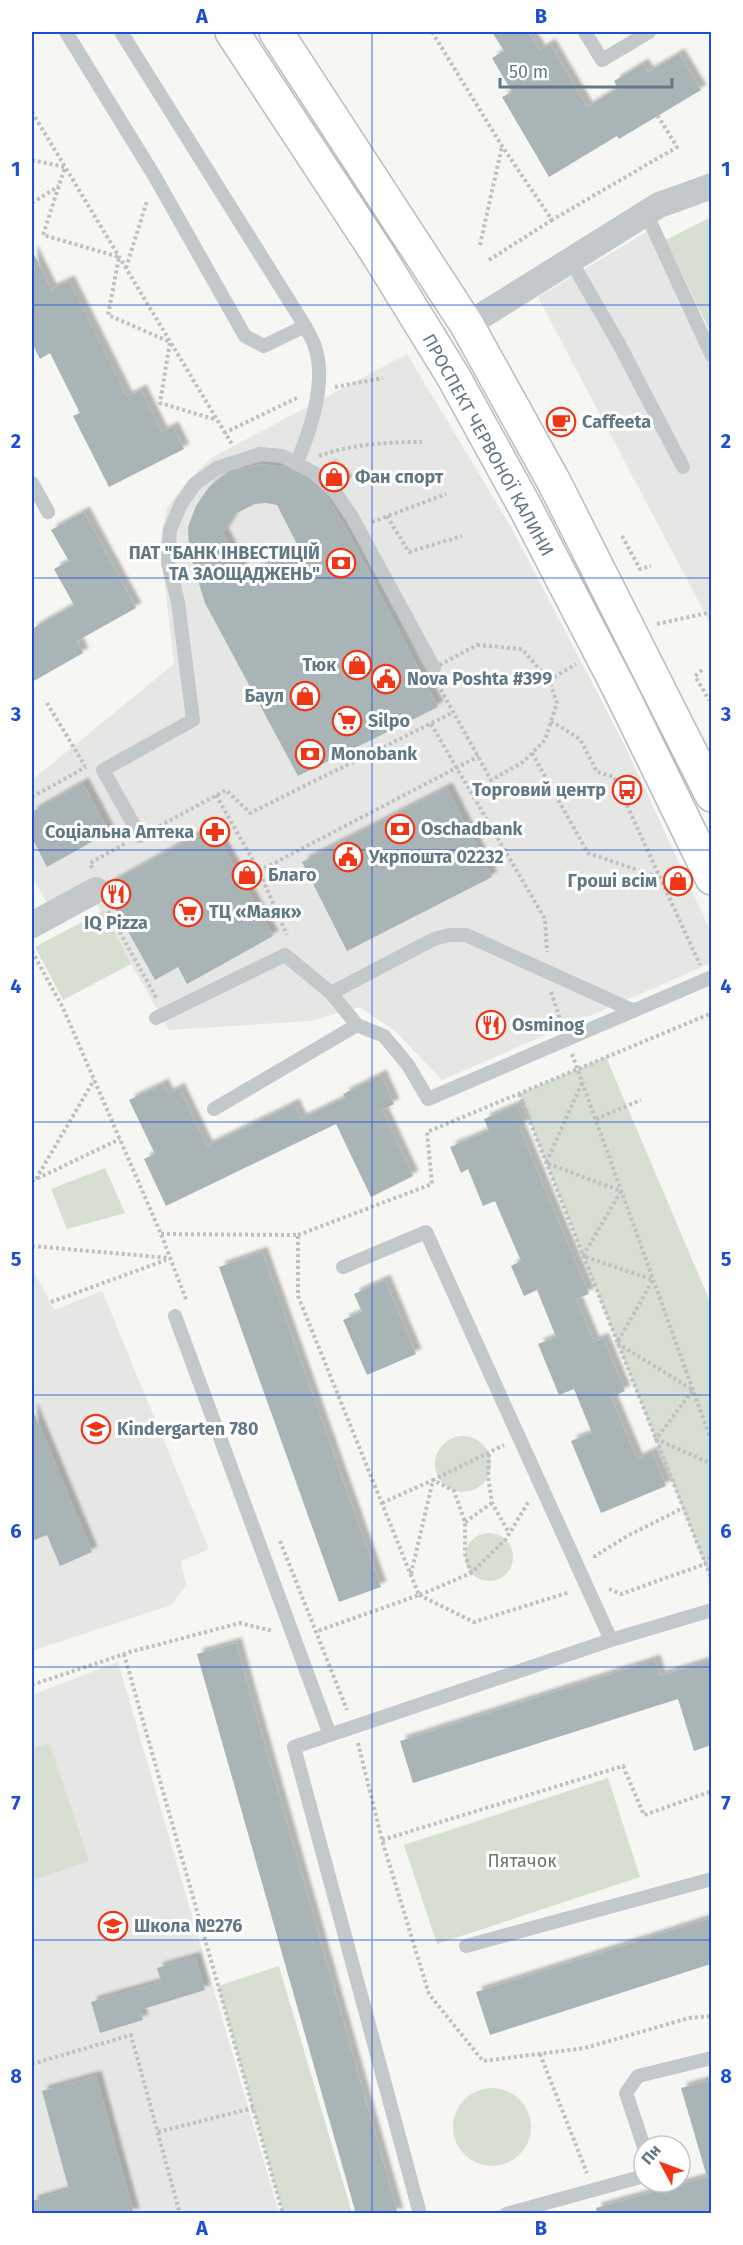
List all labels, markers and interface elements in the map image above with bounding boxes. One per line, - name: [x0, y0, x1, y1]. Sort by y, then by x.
- text: A: [195, 4, 209, 28]
- text: B: [535, 4, 547, 28]
- scale bar: [500, 51, 672, 89]
- text: 50 m: [509, 61, 548, 83]
- text: 1: [11, 157, 21, 181]
- text: 1: [721, 157, 731, 181]
- street label: ПРОСПЕКТ ЧЕРВОНОЇ КАЛИНИ: [418, 330, 558, 560]
- cafe icon: Caffeeta: [545, 406, 577, 438]
- place label: Caffeeta: [582, 411, 651, 433]
- text: 2: [11, 429, 21, 453]
- text: 2: [721, 429, 731, 453]
- shop icon: Фан спорт: [318, 461, 350, 493]
- place label: Фан спорт: [355, 466, 444, 488]
- place label: ПАТ "БАНК ІНВЕСТИЦІЙ ТА ЗАОЩАДЖЕНЬ": [129, 541, 320, 585]
- bank icon: ПАТ "БАНК ІНВЕСТИЦІЙ ТА ЗАОЩАДЖЕНЬ": [325, 547, 357, 579]
- shop icon: Тюк: [341, 649, 373, 681]
- place label: Тюк: [302, 654, 336, 676]
- public building icon: Nova Poshta #399: [370, 663, 402, 695]
- place label: Nova Poshta #399: [407, 668, 552, 690]
- shop icon: Баул: [289, 680, 321, 712]
- place label: Баул: [244, 685, 284, 707]
- text: 3: [10, 702, 21, 726]
- text: 3: [720, 702, 731, 726]
- supermarket icon: Silpo: [331, 705, 363, 737]
- place label: Silpo: [368, 710, 410, 732]
- bank icon: Monobank: [294, 738, 326, 770]
- place label: Monobank: [331, 743, 418, 765]
- bus stop icon: Торговий центр: [611, 774, 643, 806]
- place label: Торговий центр: [472, 779, 606, 801]
- bank icon: Oschadbank: [384, 813, 416, 845]
- pharmacy icon: Соціальна Аптека: [199, 816, 231, 848]
- place label: Oschadbank: [421, 818, 524, 840]
- place label: Соціальна Аптека: [45, 821, 194, 843]
- public building icon: Укрпошта 02232: [332, 841, 364, 873]
- place label: Укрпошта 02232: [368, 846, 504, 868]
- shop icon: Благо: [231, 859, 263, 891]
- place label: Благо: [268, 864, 317, 886]
- shop icon: Гроші всім: [662, 865, 694, 897]
- place label: Гроші всім: [567, 870, 657, 892]
- restaurant icon: IQ Pizza: [100, 878, 132, 910]
- supermarket icon: ТЦ «Маяк»: [172, 896, 204, 928]
- place label: ТЦ «Маяк»: [209, 901, 302, 923]
- place label: IQ Pizza: [84, 912, 148, 934]
- text: 4: [10, 974, 22, 998]
- text: 4: [720, 974, 732, 998]
- restaurant icon: Osminog: [475, 1009, 507, 1041]
- place label: Osminog: [512, 1014, 584, 1036]
- text: 5: [11, 1247, 22, 1271]
- text: 5: [721, 1247, 732, 1271]
- school or university icon: Kindergarten 780: [80, 1413, 112, 1445]
- place label: Kindergarten 780: [117, 1418, 259, 1440]
- text: 6: [10, 1519, 22, 1543]
- text: 6: [720, 1519, 732, 1543]
- text: 7: [11, 1791, 21, 1815]
- text: 7: [721, 1791, 731, 1815]
- park label: Пятачок: [487, 1850, 557, 1872]
- school or university icon: Школа №276: [97, 1910, 129, 1942]
- place label: Школа №276: [134, 1915, 243, 1937]
- text: 8: [10, 2064, 22, 2088]
- text: 8: [720, 2064, 732, 2088]
- north arrow: [632, 2134, 692, 2194]
- text: Пн: [637, 2141, 665, 2168]
- text: A: [195, 2216, 209, 2240]
- text: B: [535, 2216, 547, 2240]

